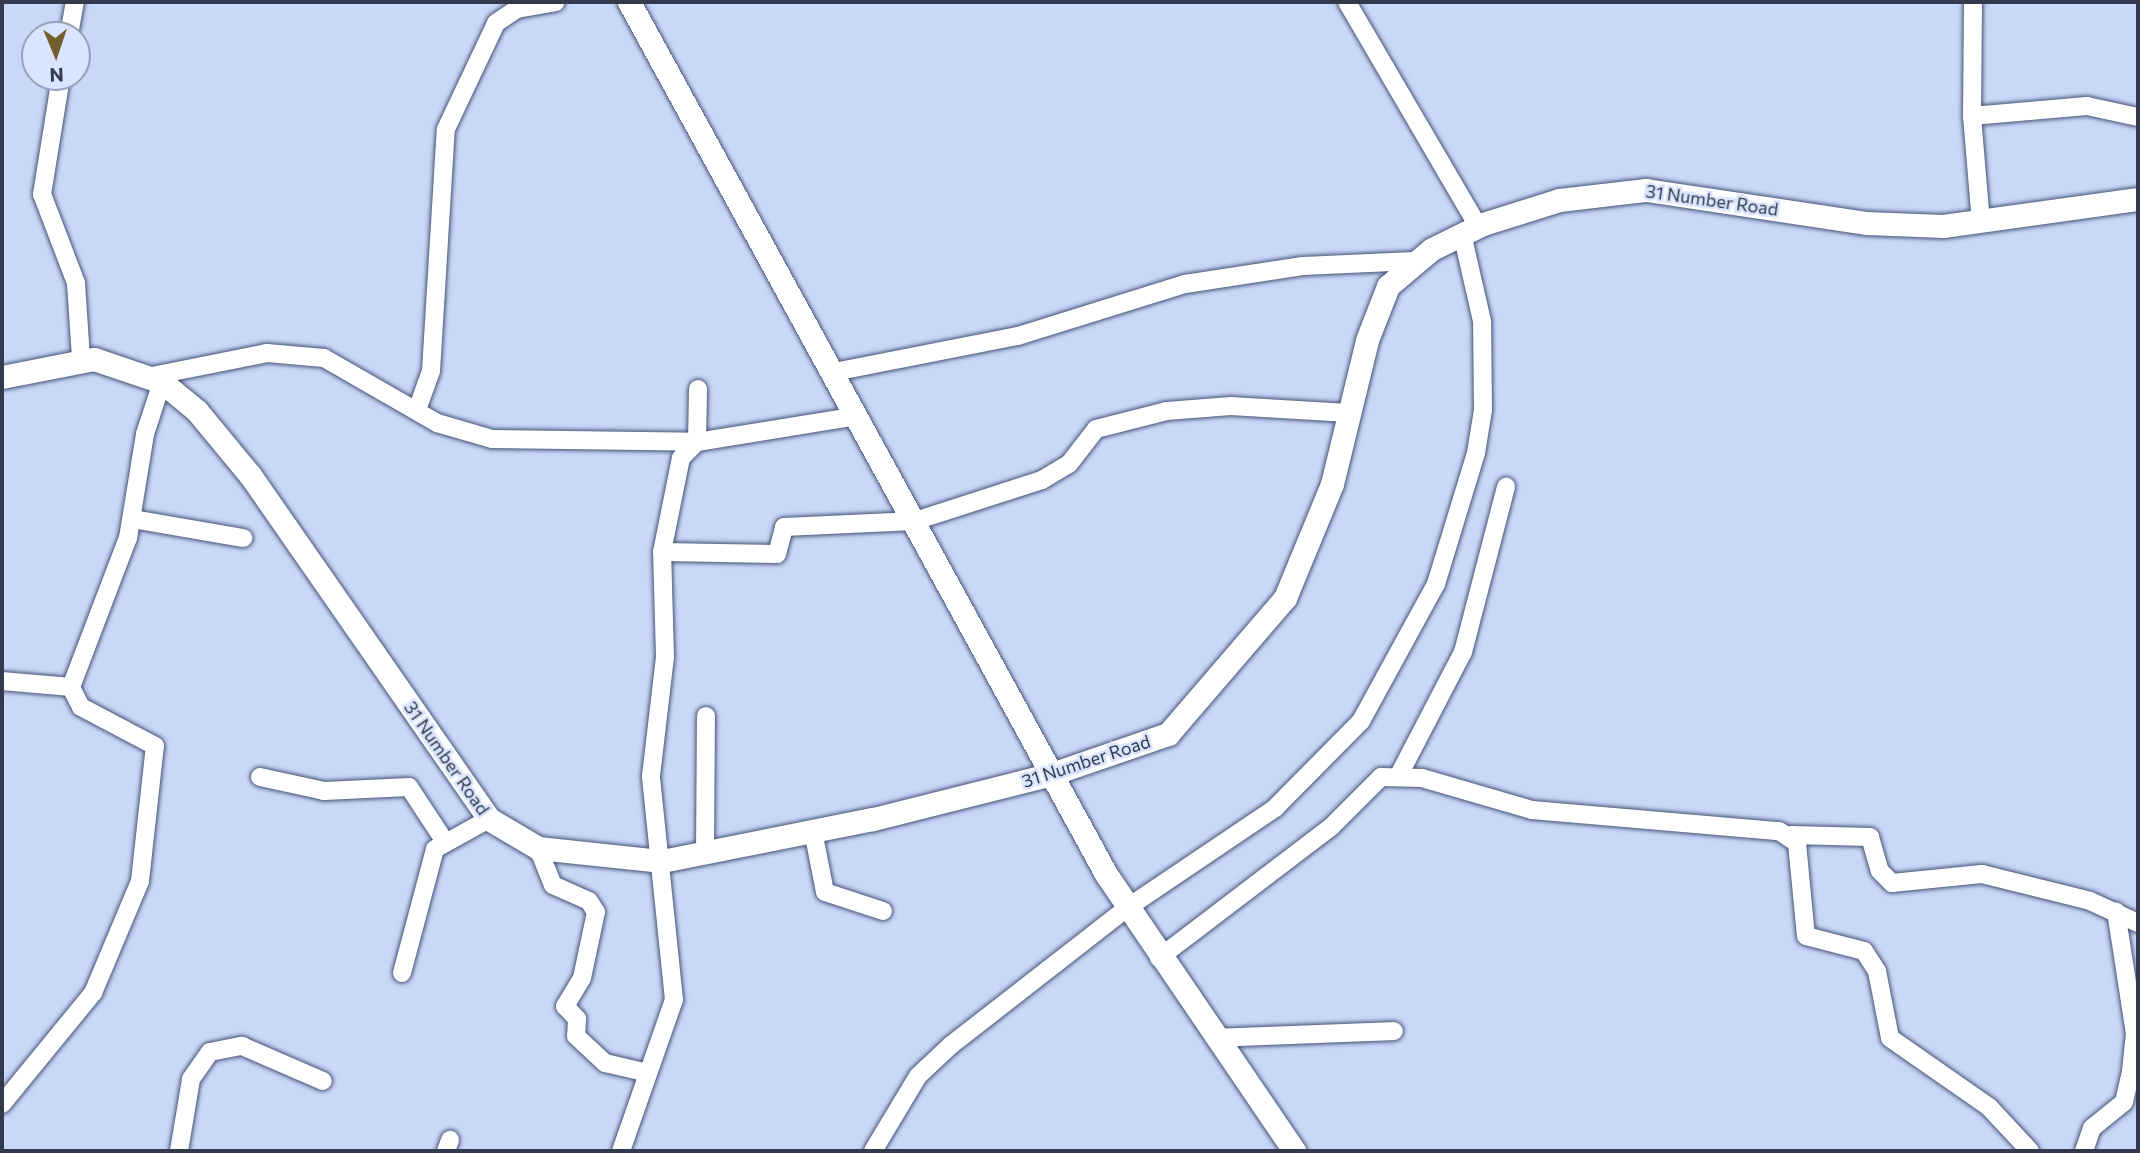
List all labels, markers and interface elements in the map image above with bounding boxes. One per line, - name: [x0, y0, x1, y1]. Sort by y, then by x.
- north arrow: [21, 21, 91, 91]
- text: N: [49, 64, 64, 87]
- street label: 31 Number Road: [1644, 180, 1780, 220]
- street label: 31 Number Road: [400, 697, 494, 819]
- street label: 31 Number Road: [1019, 730, 1153, 792]

